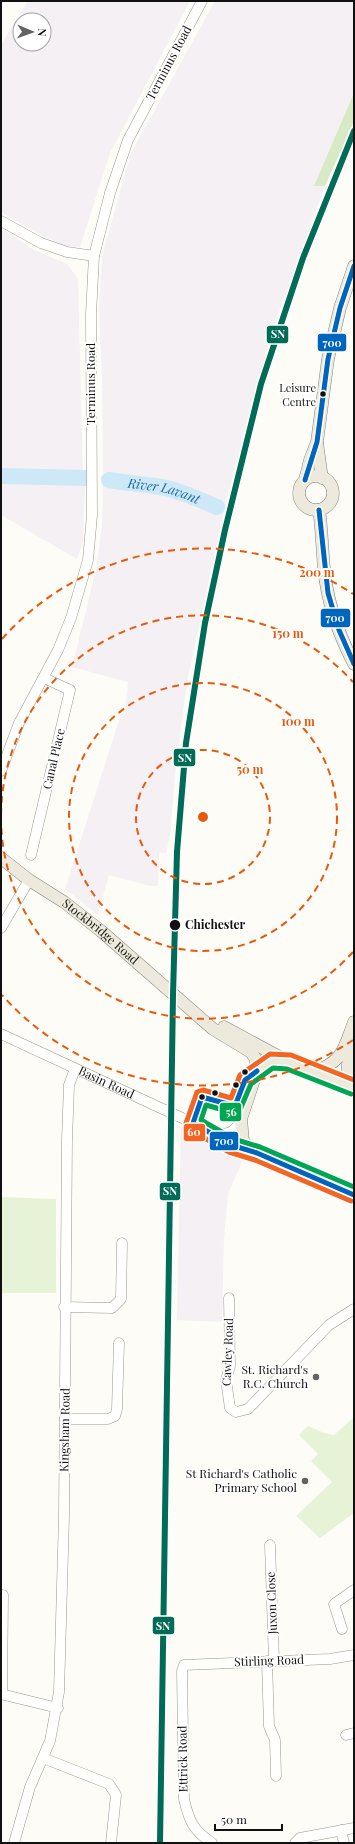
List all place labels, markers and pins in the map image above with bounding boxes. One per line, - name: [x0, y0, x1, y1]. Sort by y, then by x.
- place label: Leisure Centre: [279, 380, 316, 409]
- marker: Leisure Centre: [318, 389, 328, 399]
- centre of rings: [196, 810, 210, 824]
- place label: Chichester: [185, 916, 246, 932]
- marker: Chichester: [168, 918, 182, 932]
- unlabelled marker: [240, 1067, 250, 1077]
- unlabelled marker: [231, 1080, 241, 1090]
- unlabelled marker: [210, 1088, 220, 1098]
- unlabelled marker: [197, 1092, 207, 1102]
- place label: St. Richard's R.C. Church: [241, 1361, 308, 1391]
- marker: St. Richard's R.C. Church: [311, 1372, 321, 1382]
- place label: St Richard's Catholic Primary School: [186, 1465, 298, 1495]
- marker: St Richard's Catholic Primary School: [300, 1476, 310, 1486]

